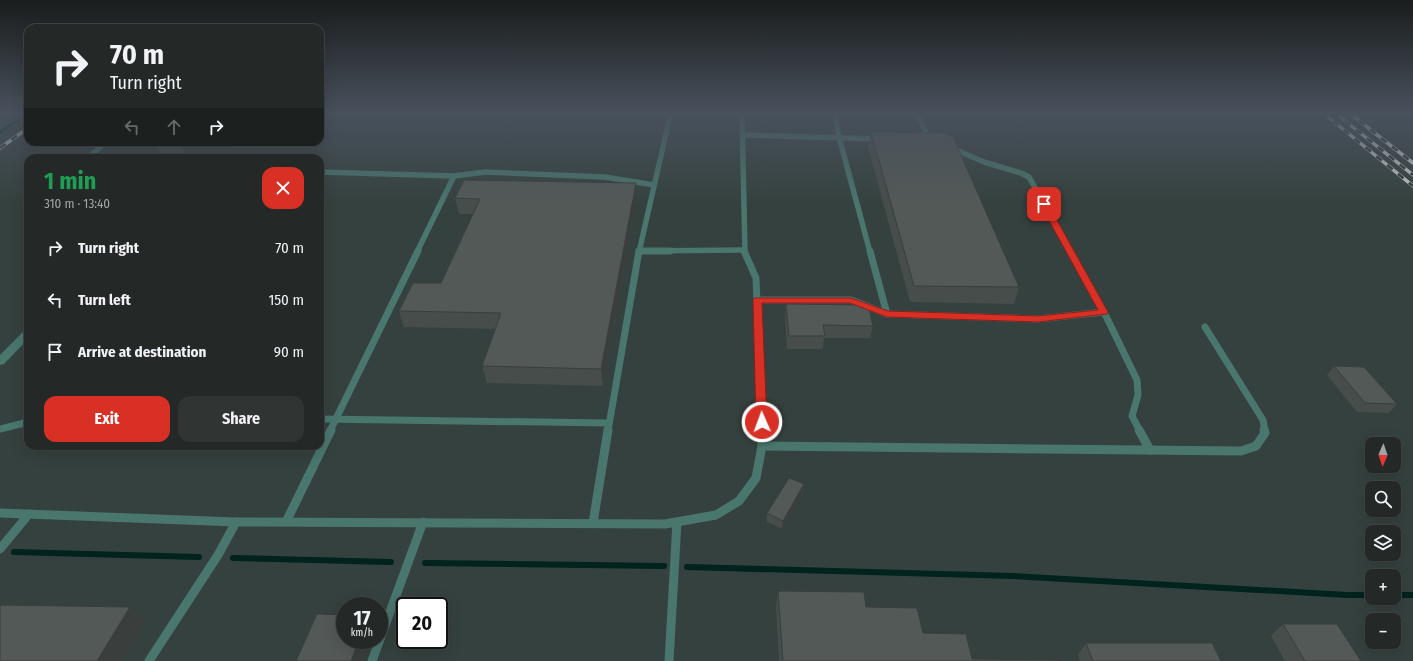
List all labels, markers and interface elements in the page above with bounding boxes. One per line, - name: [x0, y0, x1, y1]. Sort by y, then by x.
- text: 70 m: [110, 38, 164, 71]
- icon: right: [44, 40, 96, 92]
- text: Turn right: [110, 72, 182, 94]
- icon: left: [121, 116, 143, 138]
- icon: ahead: [163, 116, 185, 138]
- icon: right: [205, 116, 227, 138]
- text: 1 min: [44, 167, 96, 195]
- button: close: [262, 167, 304, 209]
- pin: [1027, 187, 1061, 221]
- icon: arrive: [1033, 193, 1055, 215]
- text: 310 m · 13:40: [44, 196, 110, 211]
- icon: right: [44, 237, 66, 259]
- text: Turn right: [78, 239, 139, 257]
- text: 70 m: [275, 239, 304, 257]
- icon: left: [44, 289, 66, 311]
- text: Turn left: [78, 291, 131, 309]
- text: 150 m: [268, 291, 304, 309]
- icon: arrive: [44, 341, 66, 363]
- text: Arrive at destination: [78, 343, 206, 361]
- text: 90 m: [274, 343, 304, 361]
- button: Exit: [44, 396, 170, 442]
- button: Share: [178, 396, 304, 442]
- position arrow: [741, 401, 783, 443]
- north arrow: [1365, 437, 1401, 473]
- map controls: [1365, 437, 1401, 649]
- button: search: [1365, 481, 1401, 517]
- button: layers: [1365, 525, 1401, 561]
- button: +: [1365, 569, 1401, 605]
- speed limit sign: 20: [396, 597, 448, 649]
- text: 17: [354, 606, 370, 630]
- button: −: [1365, 613, 1401, 649]
- text: km/h: [351, 627, 373, 639]

